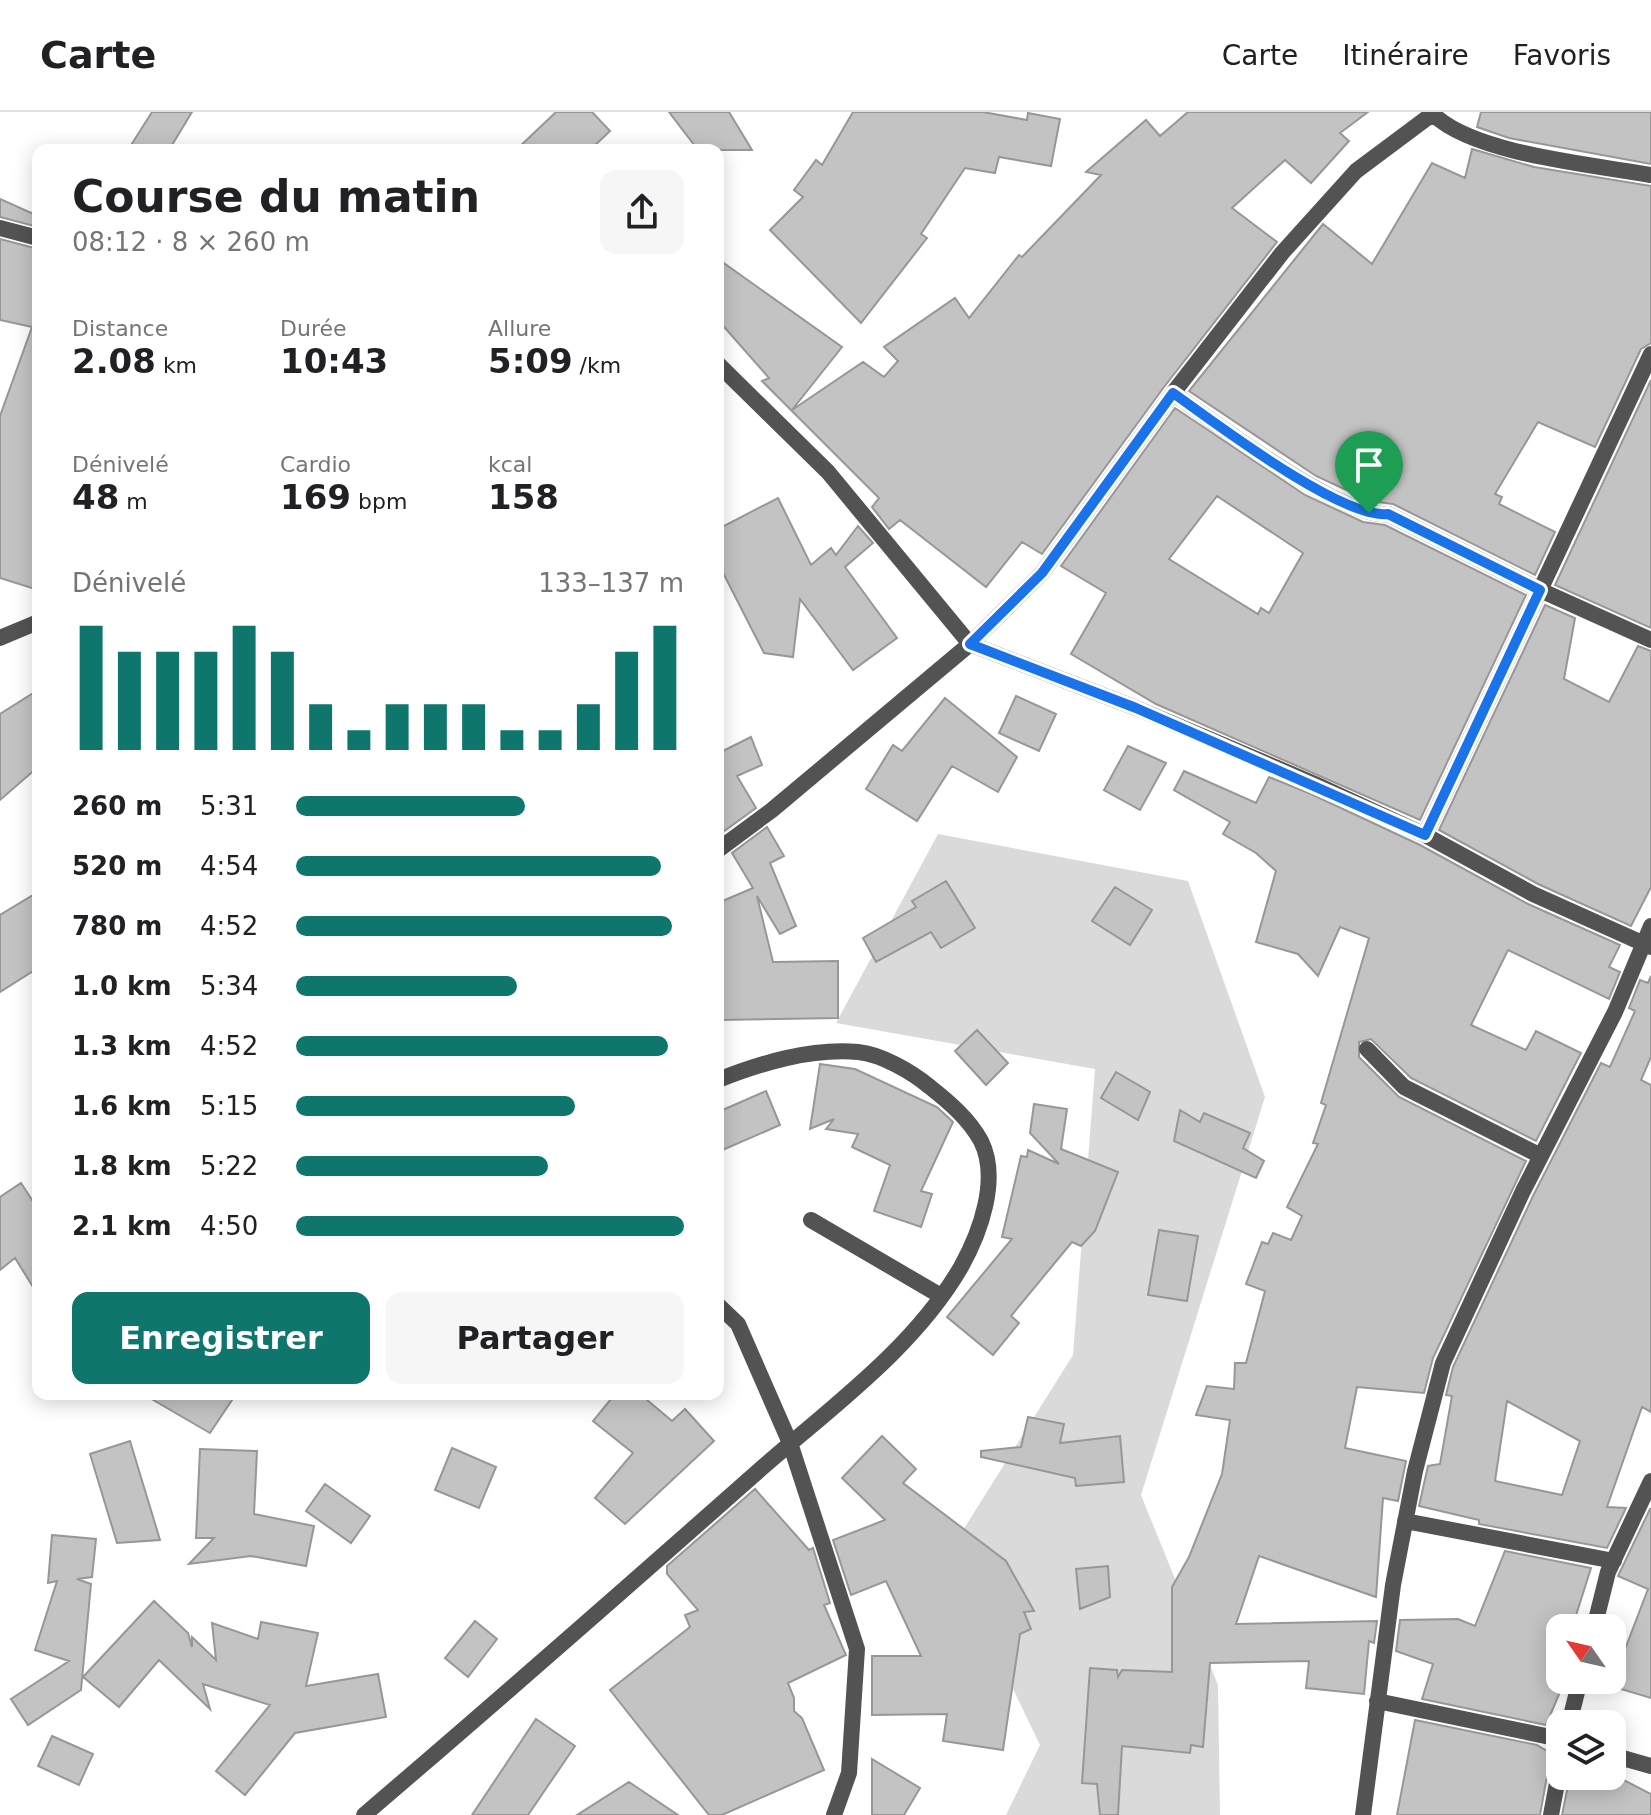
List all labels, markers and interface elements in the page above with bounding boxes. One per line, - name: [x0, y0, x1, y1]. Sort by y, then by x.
- text: Carte: [40, 33, 156, 77]
- text: Carte: [1222, 39, 1298, 72]
- text: Itinéraire: [1342, 39, 1469, 72]
- text: Favoris: [1513, 39, 1611, 72]
- button: share: [600, 170, 684, 254]
- text: Course du matin: [72, 171, 480, 222]
- text: 08:12 · 8 × 260 m: [72, 227, 310, 257]
- text: Distance: [72, 316, 168, 341]
- text: Durée: [280, 316, 347, 341]
- text: Allure: [488, 316, 551, 341]
- text: 2.08: [72, 341, 156, 381]
- text: 10:43: [280, 341, 388, 381]
- text: 5:09: [488, 341, 573, 381]
- text: km: [156, 353, 197, 378]
- text: /km: [573, 353, 621, 378]
- pin: [1335, 431, 1403, 513]
- icon: arrive: [1347, 443, 1391, 487]
- text: Dénivelé: [72, 452, 169, 477]
- text: Cardio: [280, 452, 351, 477]
- text: kcal: [488, 452, 532, 477]
- text: 48: [72, 477, 119, 517]
- text: 169: [280, 477, 351, 517]
- text: 158: [488, 477, 559, 517]
- text: m: [119, 489, 148, 514]
- text: bpm: [351, 489, 407, 514]
- text: Dénivelé: [72, 568, 186, 598]
- text: 133–137 m: [538, 568, 684, 598]
- text: 260 m: [72, 791, 162, 821]
- text: 5:31: [200, 791, 258, 821]
- text: 520 m: [72, 851, 162, 881]
- text: 4:54: [200, 851, 258, 881]
- text: 780 m: [72, 911, 162, 941]
- text: 4:52: [200, 911, 258, 941]
- text: 1.0 km: [72, 971, 172, 1001]
- text: 5:34: [200, 971, 258, 1001]
- text: 1.3 km: [72, 1031, 172, 1061]
- text: 4:52: [200, 1031, 258, 1061]
- text: 1.6 km: [72, 1091, 172, 1121]
- text: 5:15: [200, 1091, 258, 1121]
- text: 1.8 km: [72, 1151, 172, 1181]
- text: 5:22: [200, 1151, 258, 1181]
- text: 2.1 km: [72, 1211, 172, 1241]
- text: 4:50: [200, 1211, 258, 1241]
- button: Enregistrer: [72, 1292, 370, 1384]
- button: Partager: [386, 1292, 684, 1384]
- north arrow: [1546, 1614, 1626, 1694]
- map controls: [1546, 1614, 1626, 1790]
- button: layers: [1546, 1710, 1626, 1790]

